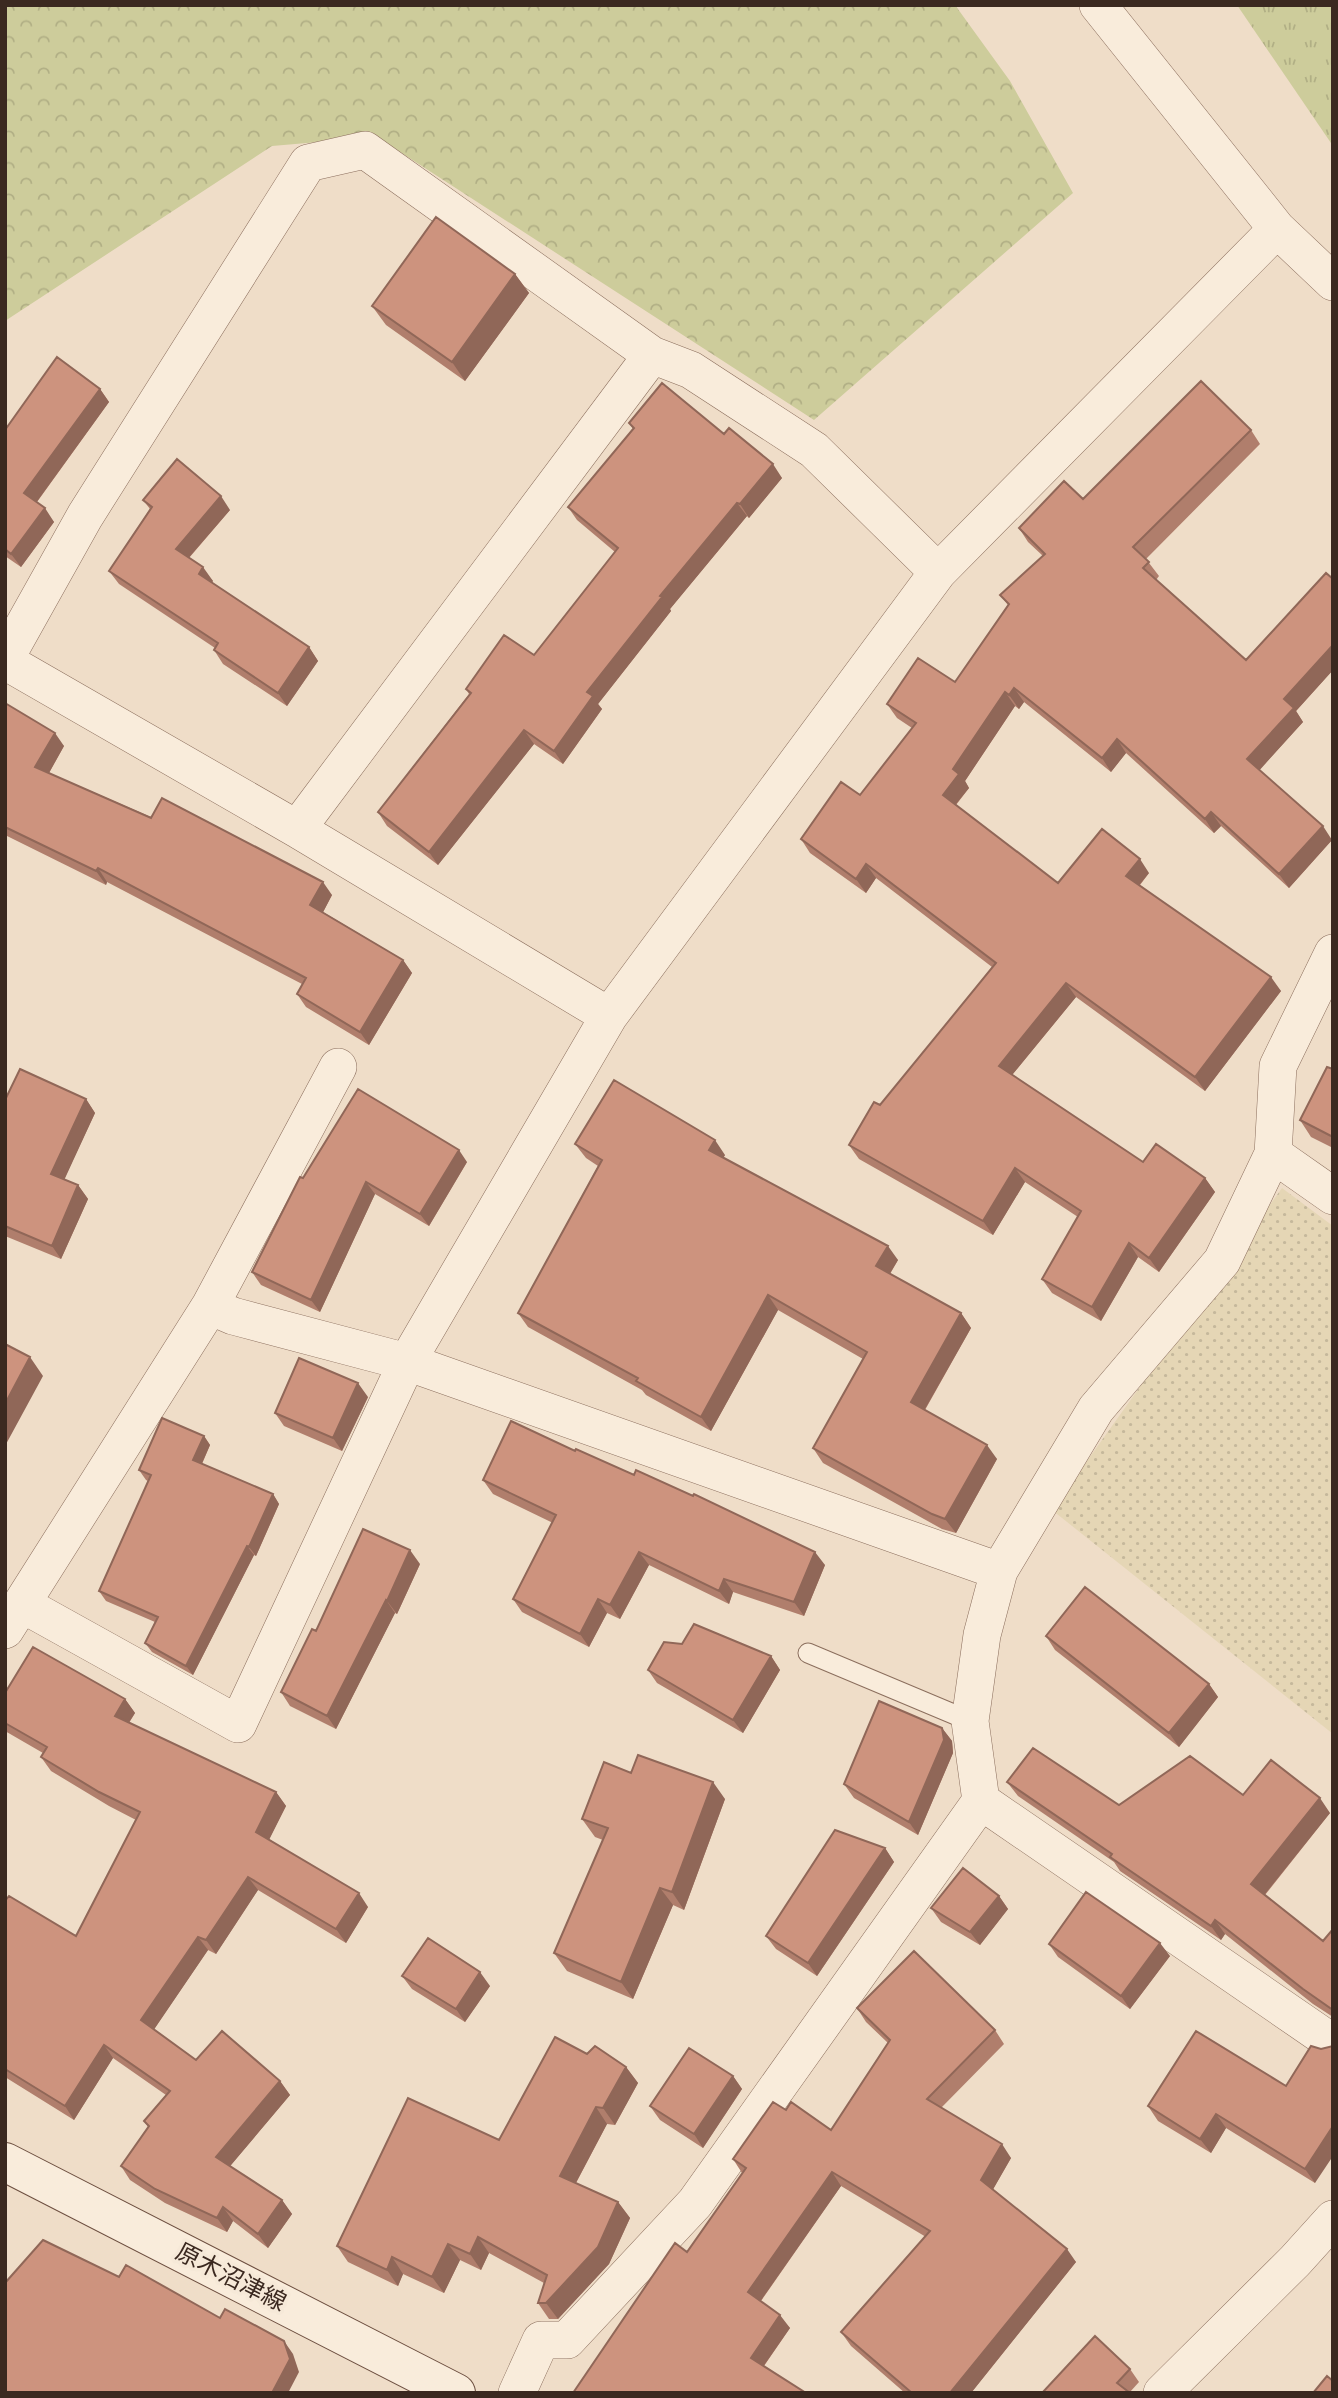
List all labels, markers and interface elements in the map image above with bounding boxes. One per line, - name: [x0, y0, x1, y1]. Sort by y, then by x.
- street label: 原木沼津線: [170, 2235, 292, 2318]

